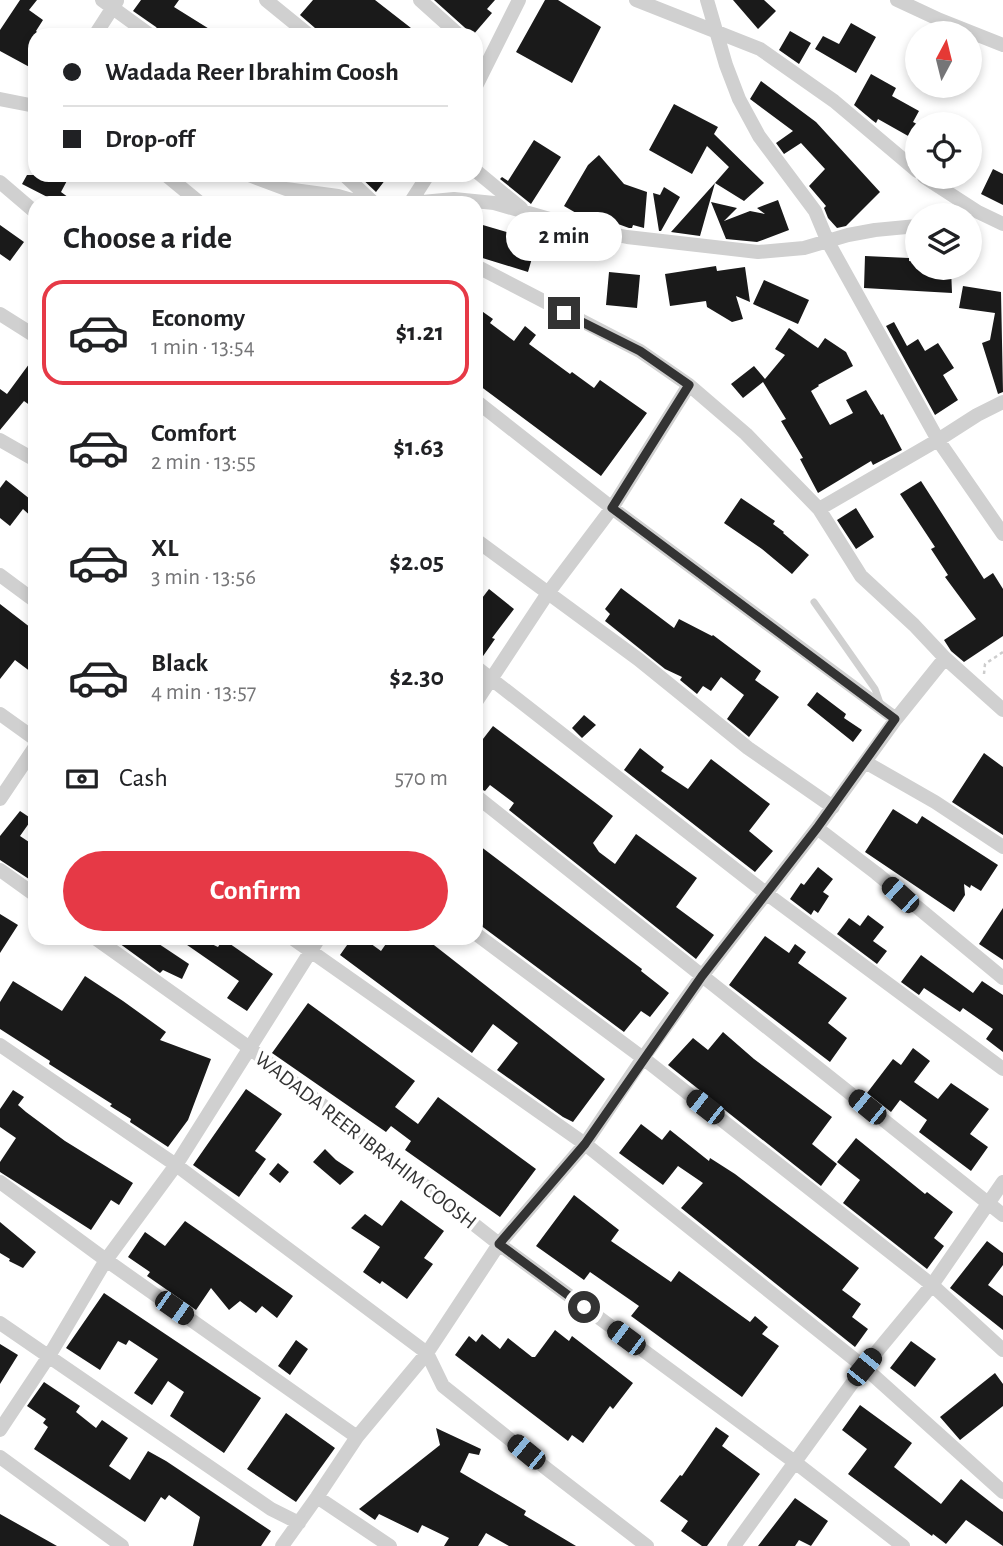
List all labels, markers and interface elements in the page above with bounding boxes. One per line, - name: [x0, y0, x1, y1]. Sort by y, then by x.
- north arrow: [905, 21, 982, 98]
- map controls: [905, 21, 982, 280]
- text: Wadada Reer Ibrahim Coosh: [105, 59, 399, 85]
- button: locate: [905, 112, 982, 189]
- text: Drop-off: [105, 126, 194, 152]
- button: layers: [905, 203, 982, 280]
- callout: 2 min: [506, 212, 622, 260]
- text: Choose a ride: [63, 222, 232, 254]
- text: 2 min: [538, 225, 590, 248]
- route end: [548, 297, 580, 329]
- icon: car: [67, 301, 130, 364]
- text: Economy: [151, 305, 245, 331]
- text: $1.21: [395, 319, 444, 345]
- text: 1 min · 13:54: [151, 336, 255, 359]
- icon: car: [67, 416, 130, 479]
- text: Comfort: [151, 420, 236, 446]
- text: $1.63: [393, 434, 444, 460]
- text: 2 min · 13:55: [151, 451, 256, 474]
- icon: car: [67, 531, 130, 594]
- text: XL: [151, 535, 178, 561]
- text: $2.05: [389, 549, 444, 575]
- text: 3 min · 13:56: [151, 566, 256, 589]
- icon: car: [67, 646, 130, 709]
- text: Black: [151, 650, 208, 676]
- text: $2.30: [389, 664, 444, 690]
- text: 4 min · 13:57: [151, 681, 256, 704]
- icon: cash: [63, 760, 101, 798]
- text: Cash: [119, 765, 168, 791]
- text: 570 m: [394, 767, 448, 790]
- button: Confirm: [63, 851, 448, 931]
- car: [878, 873, 923, 917]
- street label: WADADA REER IBRAHIM COOSH: [251, 1048, 480, 1233]
- car: [682, 1086, 729, 1128]
- car: [845, 1086, 890, 1128]
- car: [151, 1287, 198, 1329]
- route start: [568, 1291, 600, 1323]
- car: [603, 1317, 650, 1359]
- car: [843, 1344, 886, 1390]
- car: [504, 1431, 549, 1473]

